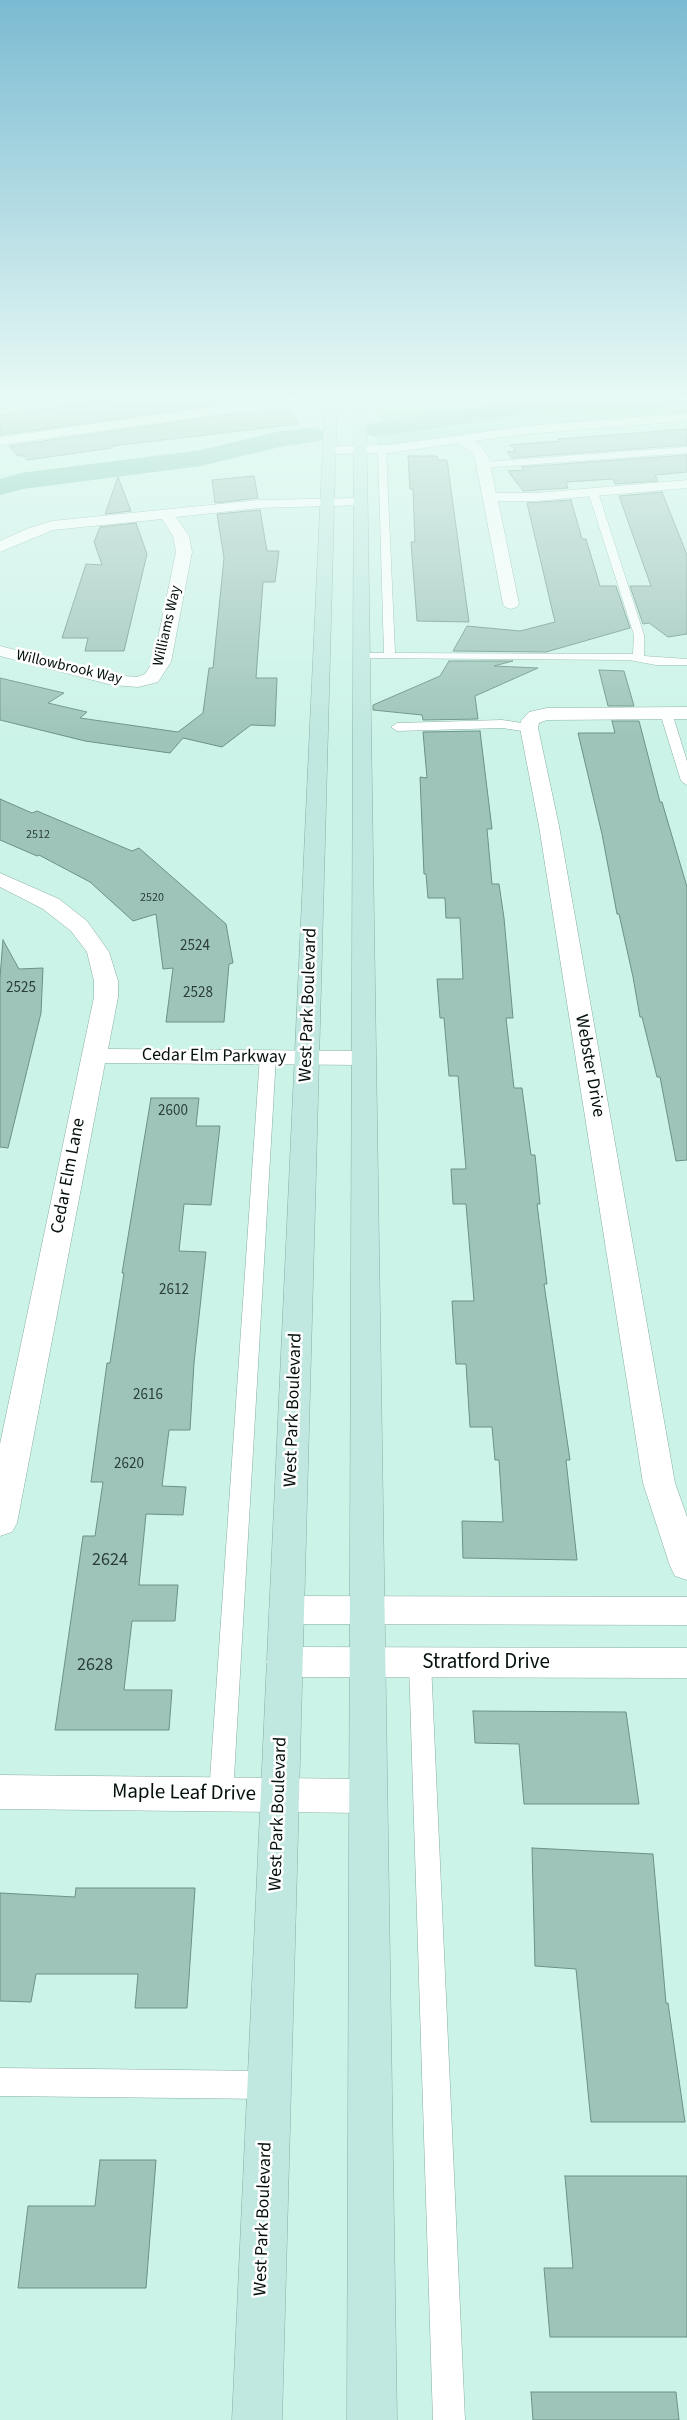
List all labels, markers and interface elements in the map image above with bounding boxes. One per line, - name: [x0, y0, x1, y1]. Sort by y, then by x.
- street label: Williams Way: [150, 584, 186, 668]
- street label: Willowbrook Way: [14, 647, 124, 689]
- house number: 2512: [26, 828, 50, 842]
- house number: 2520: [140, 891, 164, 905]
- street label: West Park Boulevard: [296, 928, 322, 1082]
- house number: 2524: [180, 938, 210, 956]
- house number: 2525: [6, 980, 36, 998]
- house number: 2528: [183, 985, 213, 1003]
- street label: Webster Drive: [569, 1013, 609, 1119]
- street label: Cedar Elm Parkway: [142, 1045, 286, 1069]
- house number: 2600: [158, 1103, 188, 1121]
- street label: Cedar Elm Lane: [47, 1116, 91, 1236]
- house number: 2612: [159, 1282, 189, 1300]
- street label: West Park Boulevard: [281, 1333, 307, 1487]
- house number: 2616: [133, 1387, 163, 1405]
- house number: 2620: [114, 1456, 144, 1474]
- house number: 2624: [92, 1550, 128, 1572]
- street label: Stratford Drive: [422, 1650, 550, 1676]
- house number: 2628: [77, 1655, 113, 1677]
- street label: West Park Boulevard: [266, 1737, 292, 1891]
- street label: Maple Leaf Drive: [112, 1780, 256, 1808]
- street label: West Park Boulevard: [251, 2142, 277, 2296]

